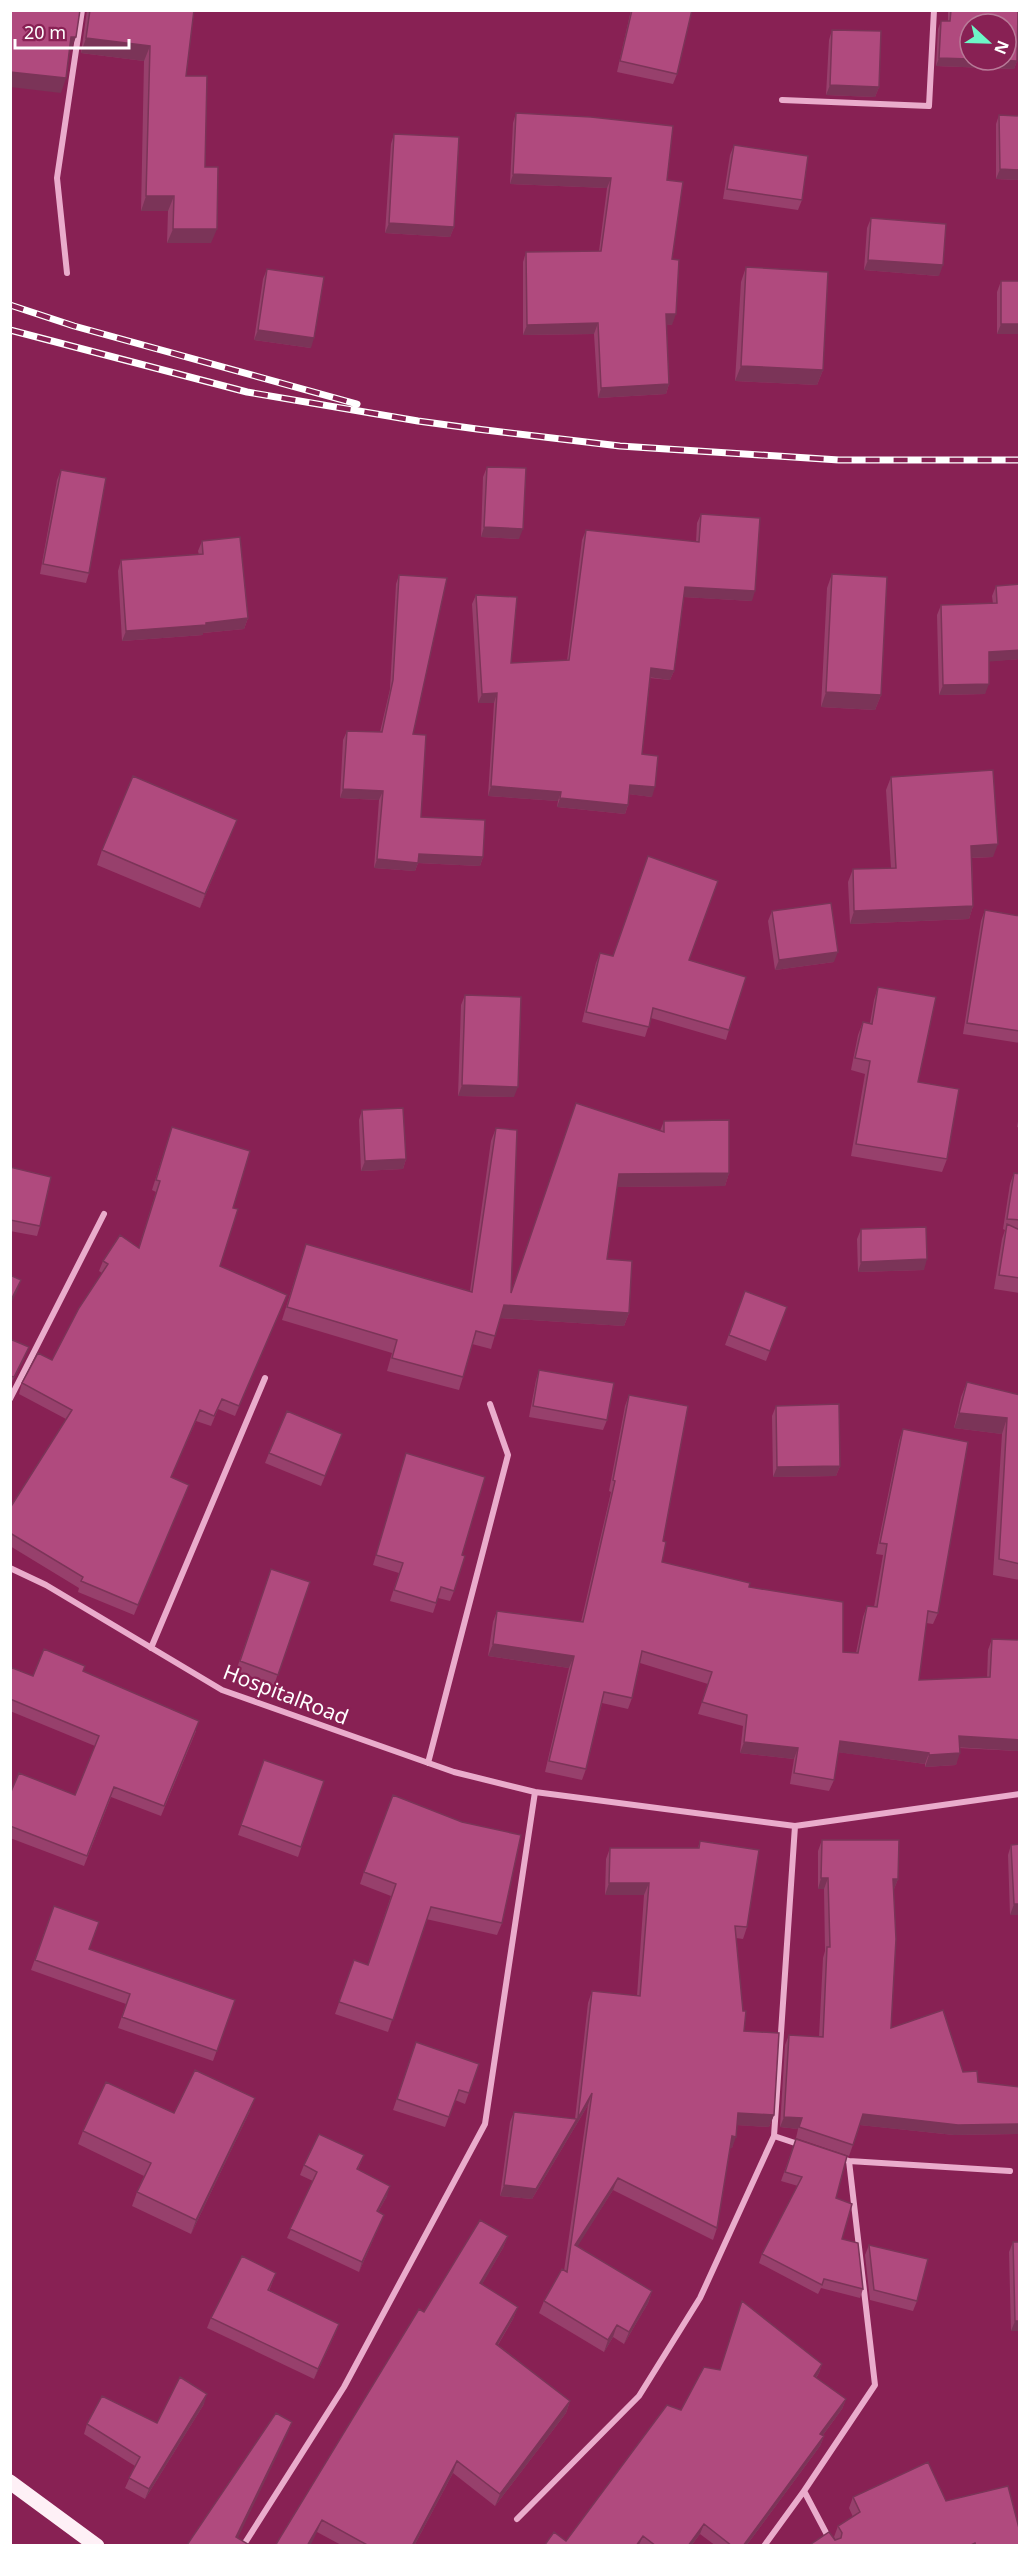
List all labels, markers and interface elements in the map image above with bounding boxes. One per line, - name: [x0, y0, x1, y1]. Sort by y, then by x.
- scale bar: [15, 12, 129, 50]
- north arrow: [958, 12, 1018, 72]
- text: 20 m: [24, 20, 66, 44]
- text: N: [989, 37, 1015, 58]
- street label: HospitalRoad: [219, 1657, 353, 1731]

